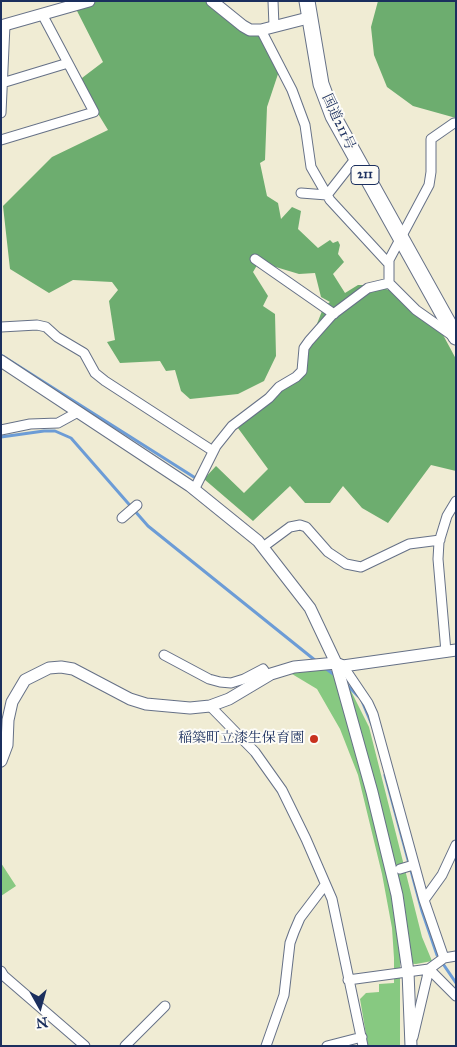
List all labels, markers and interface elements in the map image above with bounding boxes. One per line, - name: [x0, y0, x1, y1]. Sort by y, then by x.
- street label: 国道211号: [318, 91, 358, 153]
- road number: 211: [351, 166, 379, 184]
- place label: 稲築町立漆生保育園: [178, 731, 304, 747]
- marker: 稲築町立漆生保育園: [308, 733, 320, 745]
- north arrow: [15, 982, 65, 1032]
- text: N: [35, 1013, 49, 1032]

